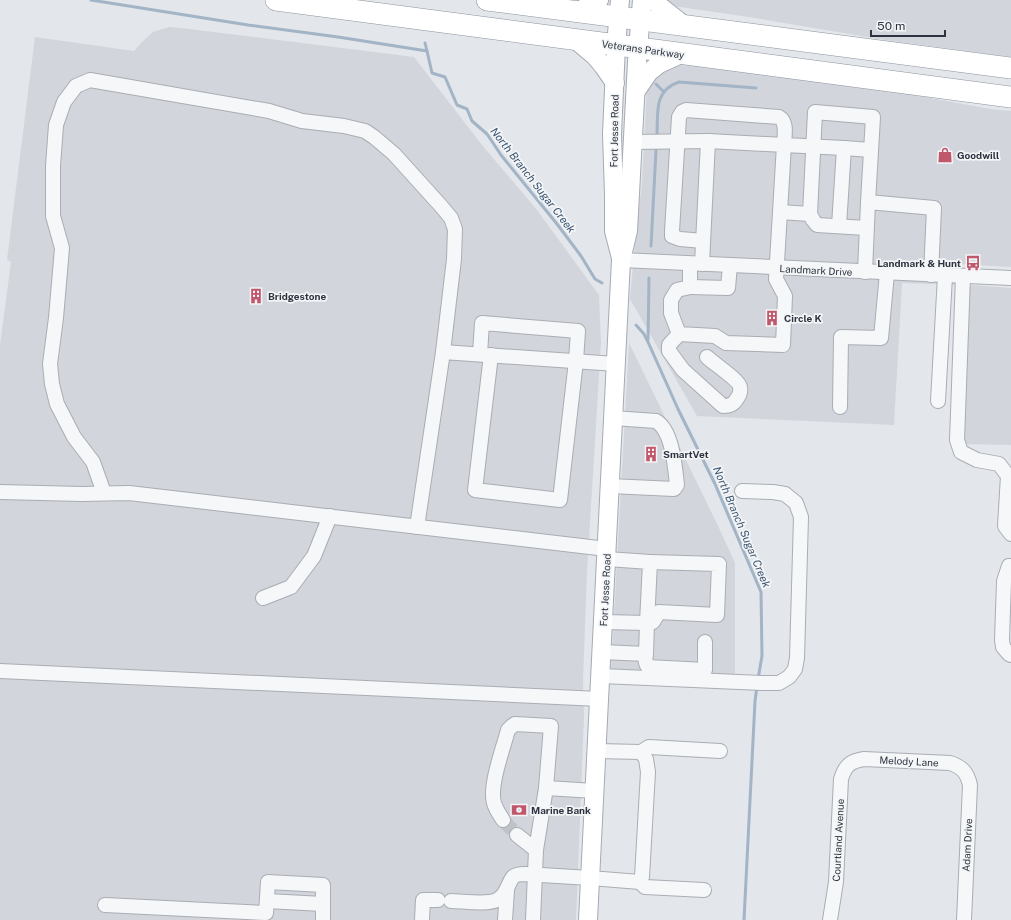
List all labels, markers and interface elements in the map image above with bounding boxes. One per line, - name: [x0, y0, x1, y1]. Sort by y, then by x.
- scale bar: [871, 12, 945, 38]
- text: 50 m: [877, 19, 905, 33]
- street label: Veterans Parkway: [601, 37, 686, 61]
- street label: Fort Jesse Road: [607, 94, 621, 168]
- water label: North Branch Sugar Creek: [488, 125, 578, 235]
- shop icon: Goodwill: [936, 146, 954, 164]
- place label: Goodwill: [957, 149, 999, 161]
- bus stop icon: Landmark & Hunt: [964, 254, 982, 272]
- place label: Landmark & Hunt: [877, 257, 961, 269]
- street label: Landmark Drive: [779, 262, 853, 278]
- building icon: Bridgestone: [247, 287, 265, 305]
- place label: Bridgestone: [268, 290, 327, 302]
- building icon: Circle K: [763, 309, 781, 327]
- place label: Circle K: [784, 312, 822, 324]
- building icon: SmartVet: [642, 445, 660, 463]
- place label: SmartVet: [663, 448, 709, 460]
- water label: North Branch Sugar Creek: [711, 465, 773, 589]
- street label: Fort Jesse Road: [597, 553, 613, 627]
- street label: Melody Lane: [879, 753, 939, 769]
- street label: Courtland Avenue: [830, 798, 846, 882]
- bank icon: Marine Bank: [510, 801, 528, 819]
- place label: Marine Bank: [531, 804, 591, 816]
- street label: Adam Drive: [960, 818, 974, 872]

